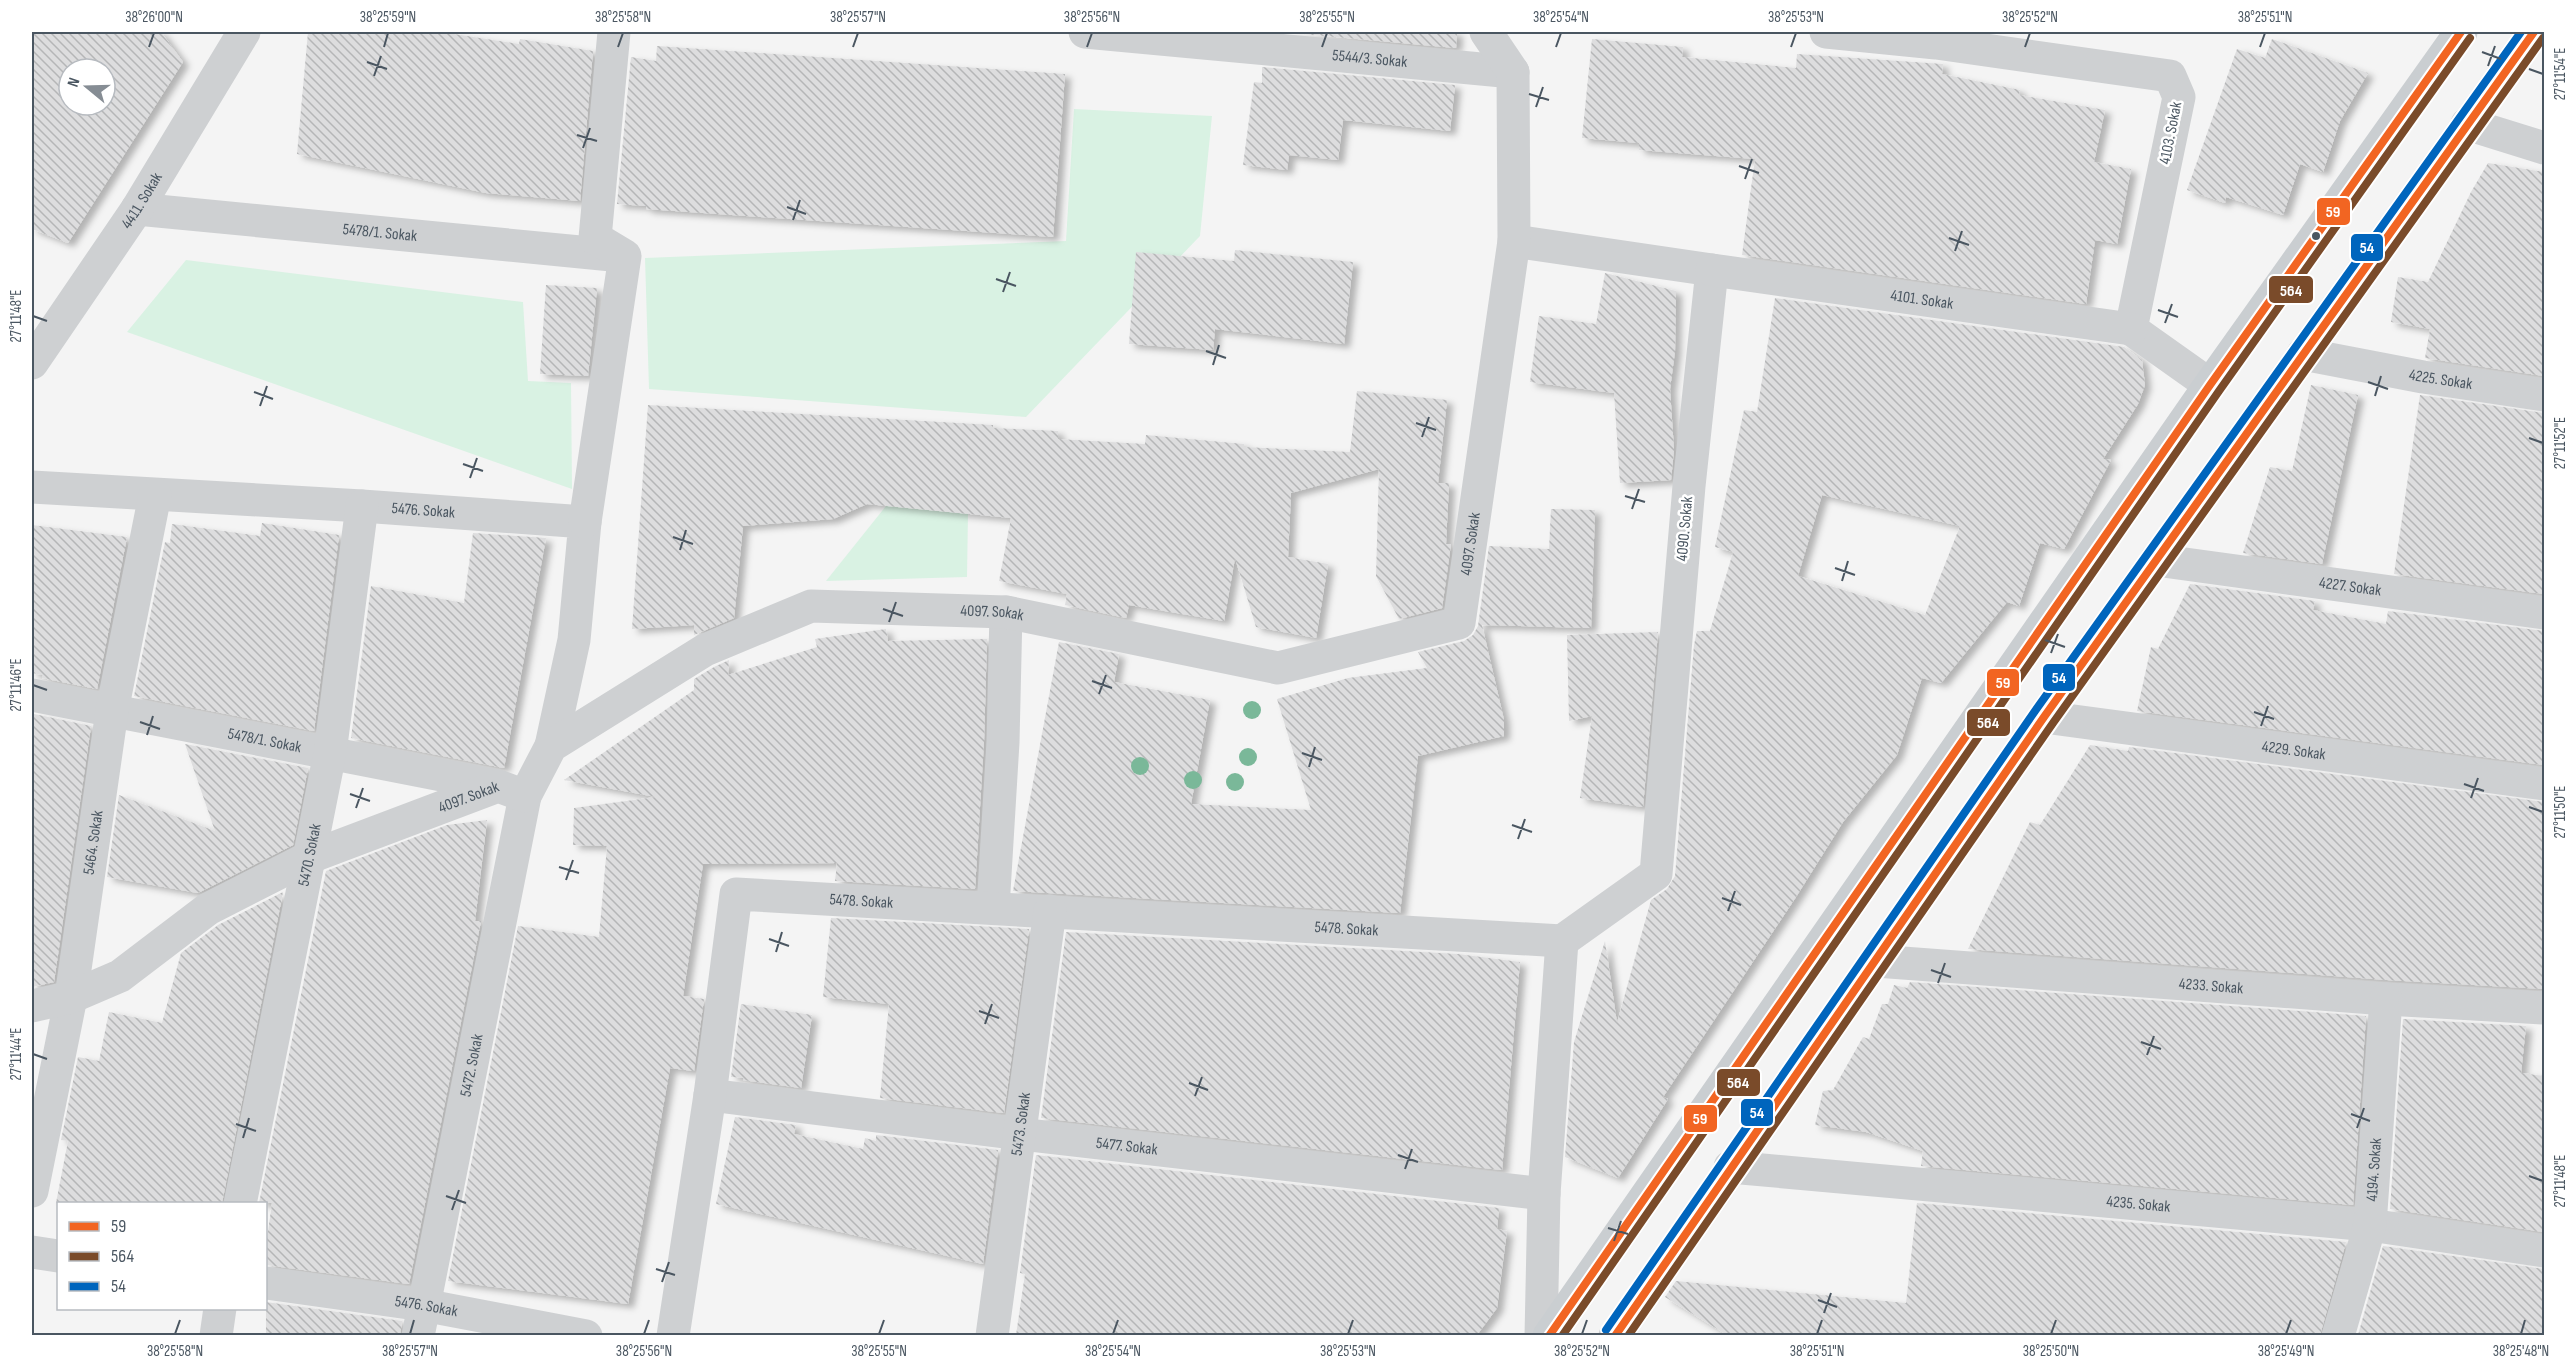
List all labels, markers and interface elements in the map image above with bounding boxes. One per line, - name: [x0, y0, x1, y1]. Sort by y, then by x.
- text: 38°26'00"N: [125, 8, 183, 27]
- text: 38°25'59"N: [360, 8, 416, 27]
- text: 38°25'58"N: [595, 8, 651, 27]
- text: 38°25'57"N: [830, 8, 886, 27]
- text: 38°25'56"N: [1064, 8, 1120, 27]
- text: 38°25'55"N: [1299, 8, 1355, 27]
- text: 38°25'54"N: [1533, 8, 1589, 27]
- text: 38°25'53"N: [1768, 8, 1824, 27]
- text: 38°25'52"N: [2002, 8, 2058, 27]
- text: 38°25'51"N: [2238, 8, 2292, 27]
- street label: 5544/3. Sokak: [1331, 46, 1408, 72]
- text: 27°11'54"E: [2551, 48, 2570, 100]
- north arrow: [57, 57, 117, 117]
- text: N: [64, 75, 85, 90]
- street label: 4103. Sokak: [2156, 100, 2186, 166]
- street label: 4411. Sokak: [117, 169, 166, 232]
- line badge: 59: [2316, 197, 2351, 226]
- text: 59: [2326, 203, 2340, 222]
- street label: 5478/1. Sokak: [342, 219, 418, 246]
- unlabelled marker: [2310, 230, 2322, 242]
- line badge: 54: [2350, 233, 2384, 262]
- text: 54: [2360, 239, 2375, 258]
- line badge: 564: [2268, 275, 2314, 304]
- text: 564: [2280, 282, 2303, 301]
- street label: 4101. Sokak: [1889, 286, 1954, 313]
- text: 27°11'48"E: [7, 289, 26, 343]
- street label: 4225. Sokak: [2407, 365, 2474, 394]
- text: 27°11'52"E: [2551, 417, 2570, 469]
- street label: 4090. Sokak: [1673, 496, 1697, 562]
- street label: 5476. Sokak: [391, 499, 456, 522]
- street label: 4097. Sokak: [1456, 511, 1484, 577]
- street label: 4227. Sokak: [2318, 573, 2382, 600]
- street label: 4097. Sokak: [960, 601, 1025, 625]
- text: 27°11'46"E: [7, 658, 26, 712]
- line badge: 54: [2042, 663, 2076, 692]
- line badge: 59: [1986, 668, 2020, 697]
- text: 54: [2052, 669, 2067, 688]
- text: 59: [1996, 674, 2010, 693]
- line badge: 564: [1966, 708, 2011, 737]
- text: 564: [1977, 714, 2000, 733]
- street label: 5478/1. Sokak: [226, 724, 303, 757]
- street label: 4229. Sokak: [2261, 737, 2327, 764]
- street label: 4097. Sokak: [436, 777, 502, 817]
- text: 27°11'50"E: [2551, 785, 2570, 839]
- street label: 5464. Sokak: [79, 809, 107, 876]
- street label: 5470. Sokak: [294, 822, 325, 888]
- street label: 5478. Sokak: [829, 890, 894, 912]
- street label: 5478. Sokak: [1314, 917, 1379, 940]
- street label: 4233. Sokak: [2178, 974, 2244, 998]
- text: 27°11'44"E: [7, 1028, 26, 1080]
- street label: 5472. Sokak: [456, 1032, 487, 1098]
- line badge: 564: [1716, 1068, 1761, 1097]
- text: 564: [1727, 1074, 1750, 1093]
- street label: 5473. Sokak: [1007, 1091, 1035, 1157]
- line badge: 54: [1740, 1098, 1774, 1127]
- line badge: 59: [1683, 1104, 1718, 1133]
- text: 54: [1750, 1104, 1765, 1123]
- text: 59: [1693, 1110, 1707, 1129]
- street label: 5477. Sokak: [1095, 1133, 1159, 1159]
- street label: 4194. Sokak: [2362, 1137, 2386, 1202]
- text: 27°11'48"E: [2551, 1154, 2570, 1208]
- street label: 4235. Sokak: [2106, 1192, 2171, 1216]
- legend: [57, 1202, 267, 1310]
- text: 59: [111, 1216, 126, 1237]
- text: 564: [111, 1246, 134, 1267]
- text: 54: [111, 1276, 126, 1297]
- street label: 5476. Sokak: [394, 1292, 459, 1321]
- text: 38°25'58"N: [147, 1342, 203, 1361]
- text: 38°25'57"N: [382, 1342, 438, 1361]
- text: 38°25'56"N: [616, 1342, 672, 1361]
- text: 38°25'55"N: [851, 1342, 907, 1361]
- text: 38°25'54"N: [1085, 1342, 1141, 1361]
- text: 38°25'53"N: [1320, 1342, 1376, 1361]
- text: 38°25'52"N: [1554, 1342, 1610, 1361]
- text: 38°25'51"N: [1790, 1342, 1844, 1361]
- text: 38°25'50"N: [2023, 1342, 2079, 1361]
- text: 38°25'49"N: [2258, 1342, 2314, 1361]
- text: 38°25'48"N: [2493, 1342, 2549, 1361]

